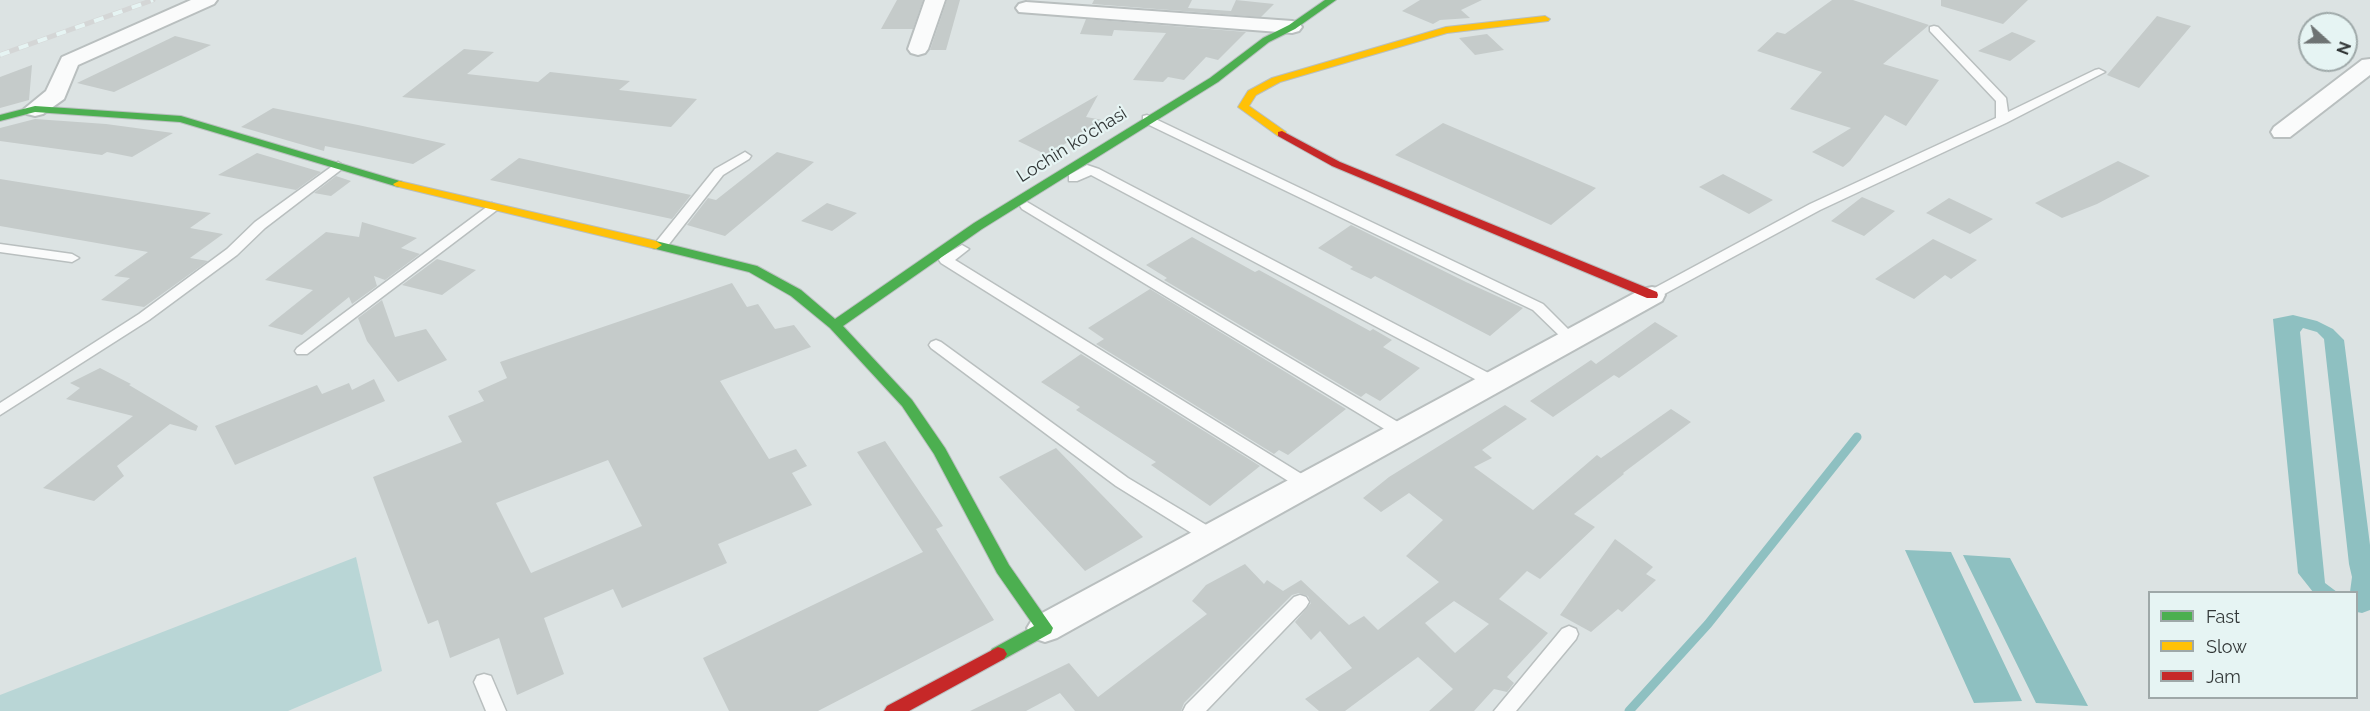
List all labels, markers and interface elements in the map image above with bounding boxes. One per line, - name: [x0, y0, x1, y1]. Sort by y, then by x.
- north arrow: [2298, 12, 2358, 72]
- text: N: [2332, 39, 2354, 57]
- street label: Lochin ko'chasi: [1013, 103, 1131, 187]
- legend: [2148, 591, 2358, 699]
- text: Fast: [2206, 606, 2240, 627]
- text: Slow: [2206, 636, 2247, 657]
- text: Jam: [2206, 666, 2241, 687]

